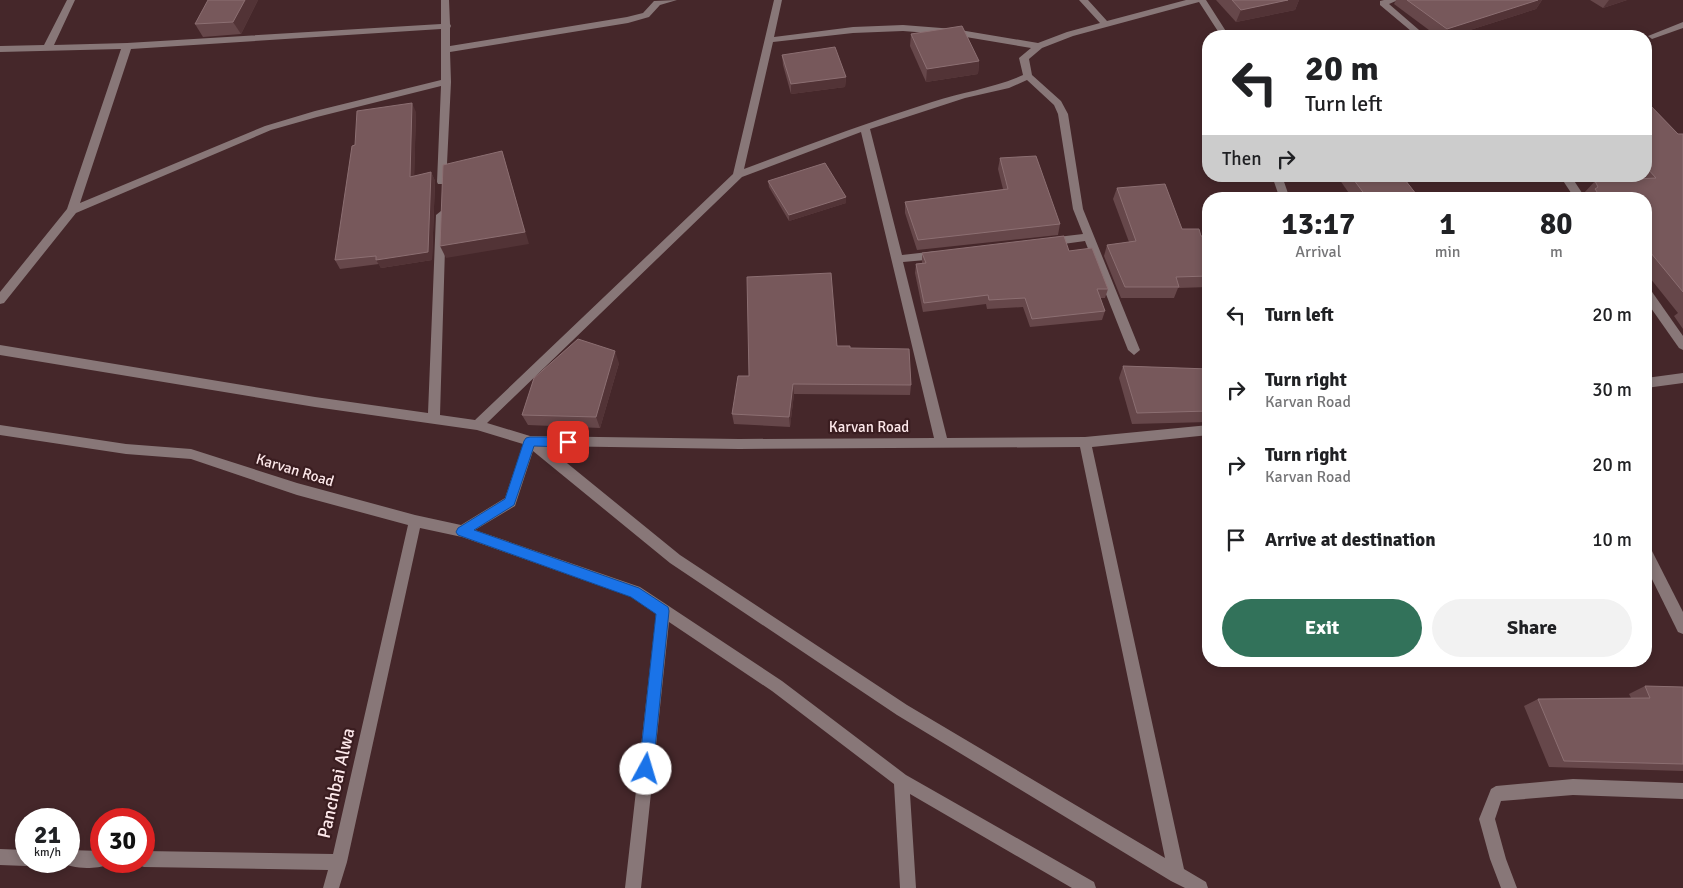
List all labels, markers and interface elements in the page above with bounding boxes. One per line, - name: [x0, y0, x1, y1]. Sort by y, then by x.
- text: 20 m: [1305, 47, 1379, 90]
- icon: left: [1222, 50, 1287, 115]
- text: Turn left: [1305, 90, 1383, 117]
- icon: right: [1272, 145, 1300, 173]
- text: Then: [1222, 147, 1262, 171]
- text: 13:17: [1282, 206, 1355, 243]
- text: 1: [1440, 206, 1456, 243]
- text: 80: [1540, 206, 1572, 243]
- text: Arrival: [1295, 242, 1341, 262]
- text: min: [1435, 242, 1461, 262]
- text: m: [1550, 242, 1563, 262]
- icon: left: [1222, 301, 1250, 329]
- text: Turn left: [1265, 303, 1334, 327]
- text: 20 m: [1592, 303, 1632, 327]
- text: Turn right: [1265, 368, 1347, 392]
- icon: right: [1222, 376, 1250, 404]
- text: 30 m: [1592, 378, 1632, 402]
- text: Karvan Road: [1265, 392, 1351, 412]
- street label: Karvan Road: [829, 418, 909, 436]
- pin: [547, 421, 589, 463]
- icon: arrive: [554, 428, 582, 456]
- text: Turn right: [1265, 443, 1347, 467]
- street label: Karvan Road: [254, 450, 336, 490]
- icon: right: [1222, 451, 1250, 479]
- text: 20 m: [1592, 453, 1632, 477]
- text: Karvan Road: [1265, 467, 1351, 487]
- icon: arrive: [1222, 526, 1250, 554]
- text: Arrive at destination: [1265, 528, 1436, 552]
- text: 10 m: [1592, 528, 1632, 552]
- button: Exit: [1222, 599, 1422, 657]
- button: Share: [1432, 599, 1632, 657]
- street label: Panchbai Alwa: [313, 726, 359, 840]
- position arrow: [619, 742, 671, 794]
- speed limit sign: 30: [90, 808, 155, 873]
- text: 21: [34, 819, 61, 850]
- text: km/h: [34, 845, 61, 860]

